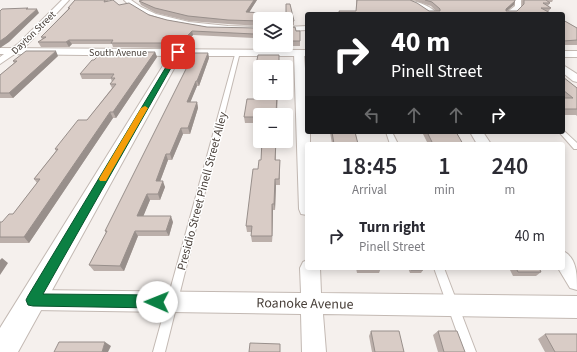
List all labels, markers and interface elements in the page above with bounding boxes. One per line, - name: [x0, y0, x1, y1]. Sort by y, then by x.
- street label: Dayton Street: [8, 7, 60, 58]
- map controls: [253, 12, 293, 148]
- button: layers: [253, 12, 293, 52]
- text: 40 m: [391, 22, 450, 62]
- icon: right: [325, 28, 377, 80]
- pin: [161, 35, 195, 69]
- icon: arrive: [167, 41, 189, 63]
- street label: South Avenue: [89, 46, 147, 60]
- text: Pinell Street: [391, 59, 482, 84]
- button: +: [253, 60, 293, 100]
- icon: left: [361, 104, 383, 126]
- icon: ahead: [403, 104, 425, 126]
- icon: ahead: [445, 104, 467, 126]
- icon: right: [487, 104, 509, 126]
- button: −: [253, 108, 293, 148]
- street label: Presidio Street Pinell Street Alley: [173, 110, 232, 272]
- text: 18:45: [342, 149, 397, 184]
- text: 1: [438, 149, 451, 184]
- text: 240: [492, 149, 528, 184]
- text: Arrival: [352, 181, 387, 199]
- text: min: [434, 181, 455, 199]
- text: m: [505, 181, 515, 199]
- text: Turn right: [359, 217, 425, 238]
- icon: right: [325, 225, 347, 247]
- text: 40 m: [515, 226, 545, 247]
- text: Pinell Street: [359, 238, 425, 256]
- position arrow: [136, 281, 178, 323]
- street label: Roanoke Avenue: [256, 293, 354, 315]

